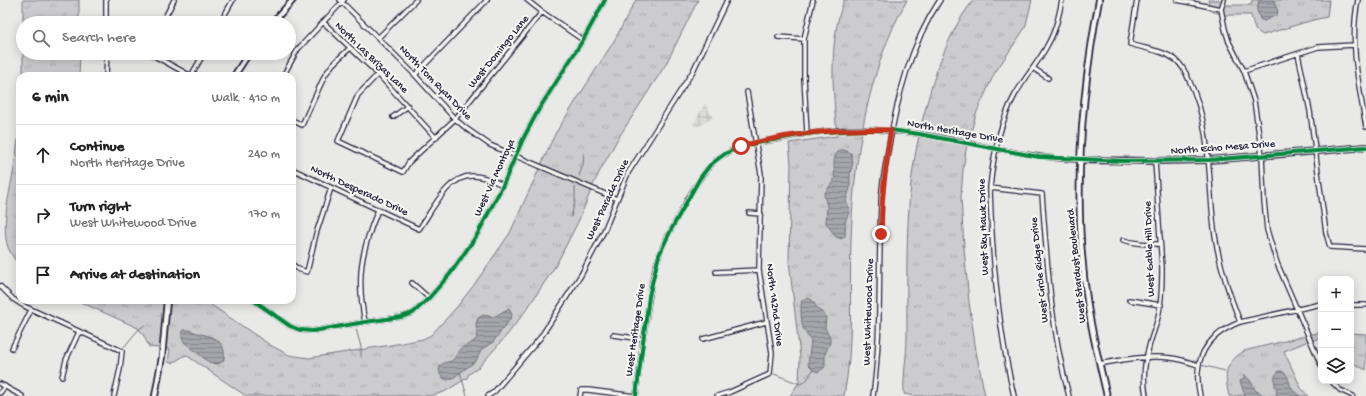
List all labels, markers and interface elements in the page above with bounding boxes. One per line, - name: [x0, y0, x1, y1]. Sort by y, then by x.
- street label: West Domingo Lane: [466, 13, 532, 91]
- search box: [16, 16, 296, 60]
- street label: North Las Brizas Lane: [332, 20, 410, 96]
- icon: search: [30, 27, 52, 49]
- text: Search here: [62, 29, 136, 47]
- street label: North Tom Ryan Drive: [396, 43, 474, 123]
- text: 6 min: [32, 88, 68, 108]
- text: Walk · 410 m: [212, 91, 280, 106]
- street label: North Heritage Drive: [906, 118, 1004, 146]
- street label: West Via Montoya: [472, 137, 518, 218]
- route start: [732, 137, 750, 155]
- text: Continue: [70, 138, 124, 156]
- street label: North Echo Mesa Drive: [1170, 138, 1276, 158]
- icon: ahead: [32, 144, 54, 166]
- text: 240 m: [248, 147, 280, 162]
- text: North Heritage Drive: [70, 156, 185, 171]
- street label: West Parada Drive: [584, 158, 632, 242]
- street label: North Desperado Drive: [308, 163, 410, 219]
- street label: West Sky Hawk Drive: [976, 178, 992, 275]
- text: Turn right: [70, 198, 130, 216]
- street label: West Gable Hill Drive: [1142, 201, 1158, 297]
- icon: right: [32, 204, 54, 226]
- text: 170 m: [248, 207, 280, 222]
- street label: West Stardust Boulevard: [1065, 207, 1089, 324]
- text: West Whitewood Drive: [70, 216, 196, 231]
- street label: West Circle Ridge Drive: [1028, 216, 1052, 323]
- route end: [872, 225, 890, 243]
- street label: West Whitewood Drive: [861, 258, 877, 366]
- street label: North 142nd Drive: [763, 263, 785, 347]
- icon: arrive: [32, 264, 54, 286]
- text: Arrive at destination: [70, 266, 200, 284]
- map controls: [1318, 276, 1354, 384]
- button: +: [1318, 276, 1354, 312]
- street label: West Heritage Drive: [624, 283, 648, 377]
- button: −: [1318, 312, 1354, 348]
- button: layers: [1318, 348, 1354, 384]

